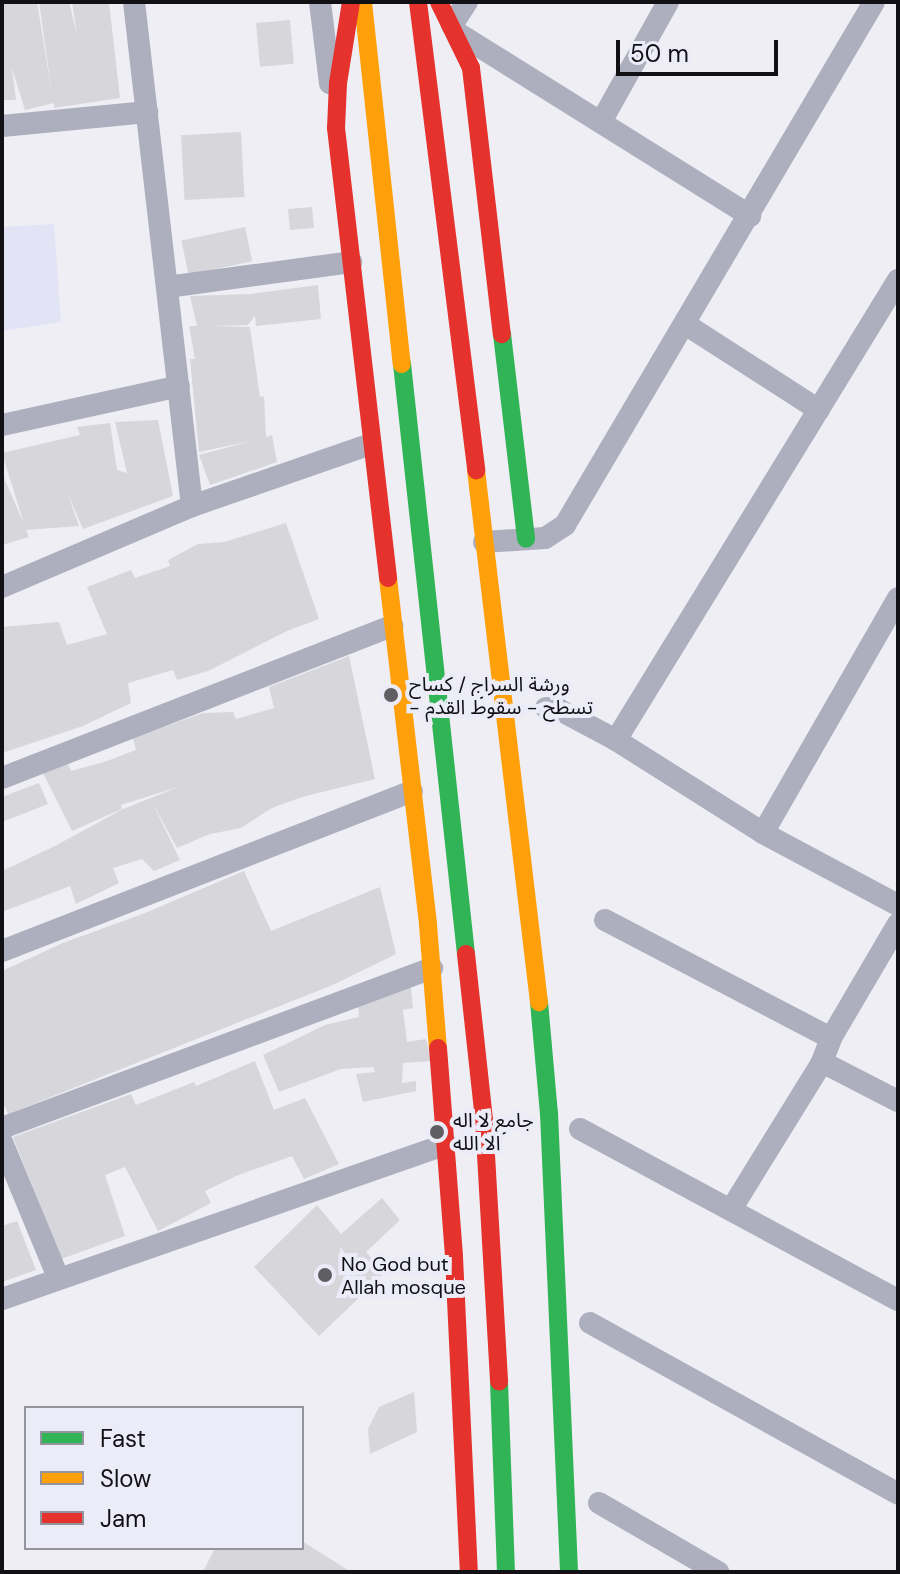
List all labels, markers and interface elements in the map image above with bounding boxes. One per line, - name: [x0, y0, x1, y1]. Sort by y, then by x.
- scale bar: [620, 24, 782, 74]
- text: 50 m: [630, 38, 689, 69]
- place label: ورشة السراج / كساح - تسطح - سقوط القدم: [409, 672, 593, 719]
- marker: ورشة السراج / كساح - تسطح - سقوط القدم: [380, 684, 402, 706]
- place label: جامع لا اله الا الله: [453, 1108, 534, 1155]
- marker: جامع لا اله الا الله: [428, 1123, 446, 1141]
- place label: No God but Allah mosque: [341, 1252, 466, 1299]
- marker: No God but Allah mosque: [316, 1266, 334, 1284]
- legend: [24, 1406, 304, 1550]
- text: Fast: [100, 1423, 146, 1454]
- text: Slow: [100, 1463, 151, 1494]
- text: Jam: [100, 1503, 146, 1534]

